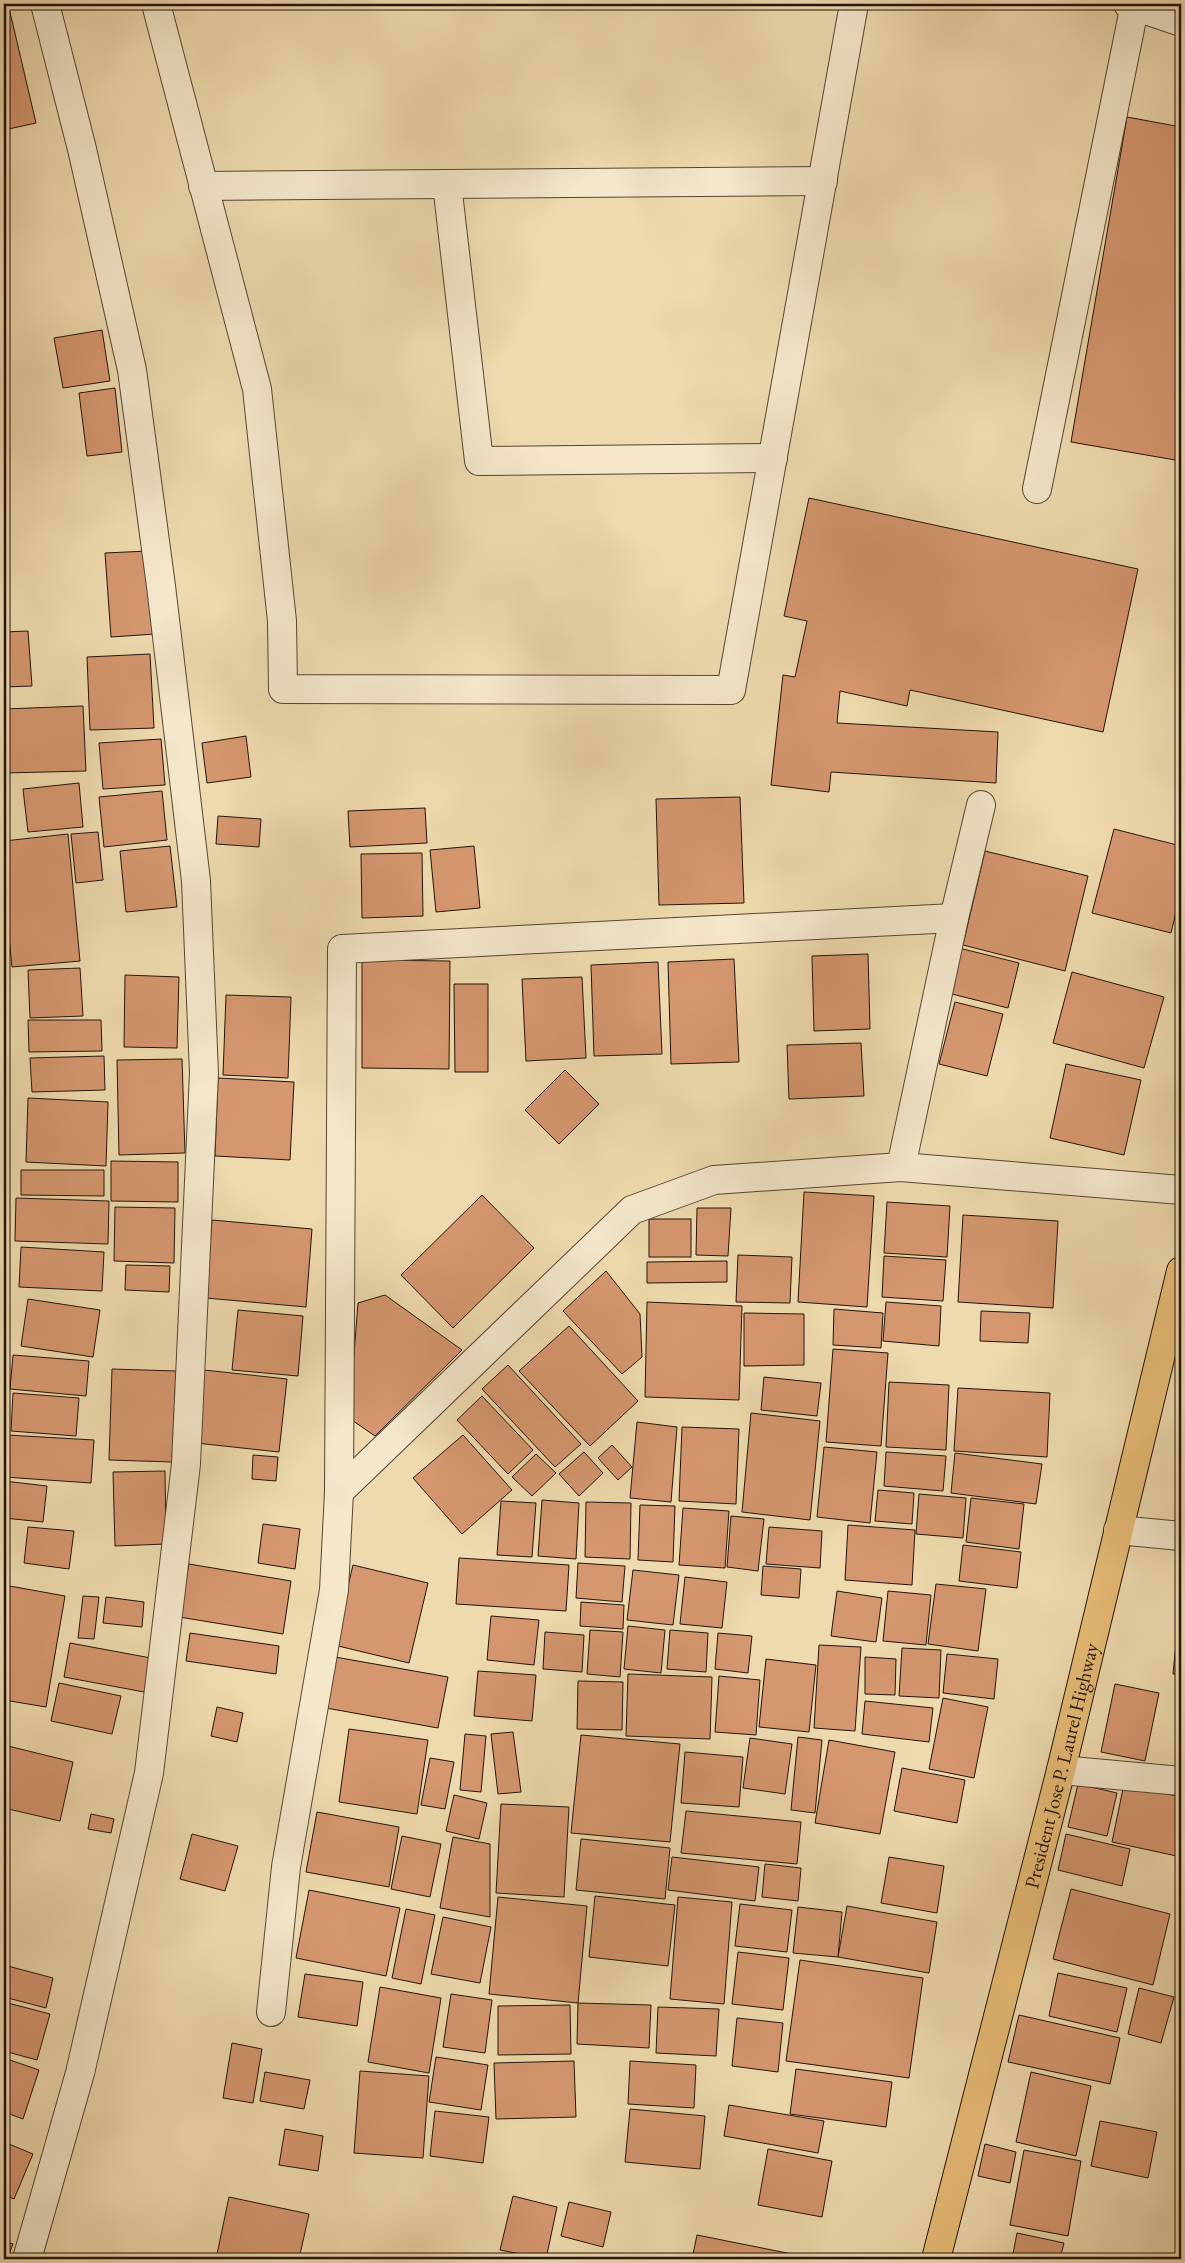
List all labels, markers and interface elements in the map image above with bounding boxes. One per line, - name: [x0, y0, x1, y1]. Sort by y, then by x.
- street label: President Jose P. Laurel Highway: [1018, 1640, 1104, 1891]

